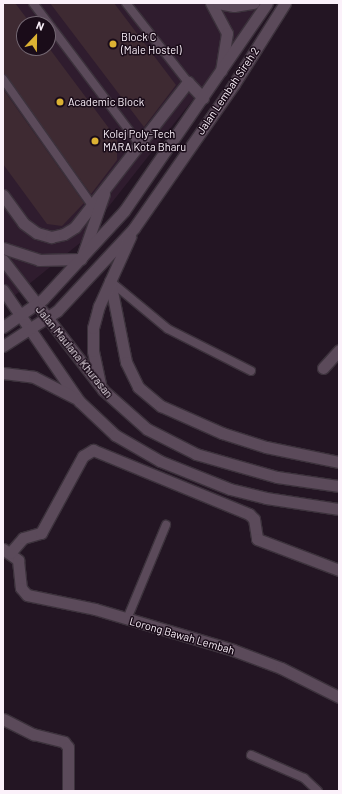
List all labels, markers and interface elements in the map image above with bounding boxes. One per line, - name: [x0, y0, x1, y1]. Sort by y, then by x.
- north arrow: [16, 16, 56, 56]
- text: N: [34, 18, 46, 33]
- place label: Block C (Male Hostel): [121, 31, 182, 57]
- marker: Block C (Male Hostel): [108, 39, 118, 49]
- street label: Jalan Lembah Sireh 2: [194, 45, 262, 137]
- place label: Academic Block: [68, 95, 144, 109]
- marker: Academic Block: [55, 97, 65, 107]
- place label: Kolej Poly-Tech MARA Kota Bharu: [103, 128, 186, 154]
- marker: Kolej Poly-Tech MARA Kota Bharu: [90, 136, 100, 146]
- street label: Jalan Maulana Khurasan: [33, 303, 115, 401]
- street label: Lorong Bawah Lembah: [128, 615, 236, 657]

